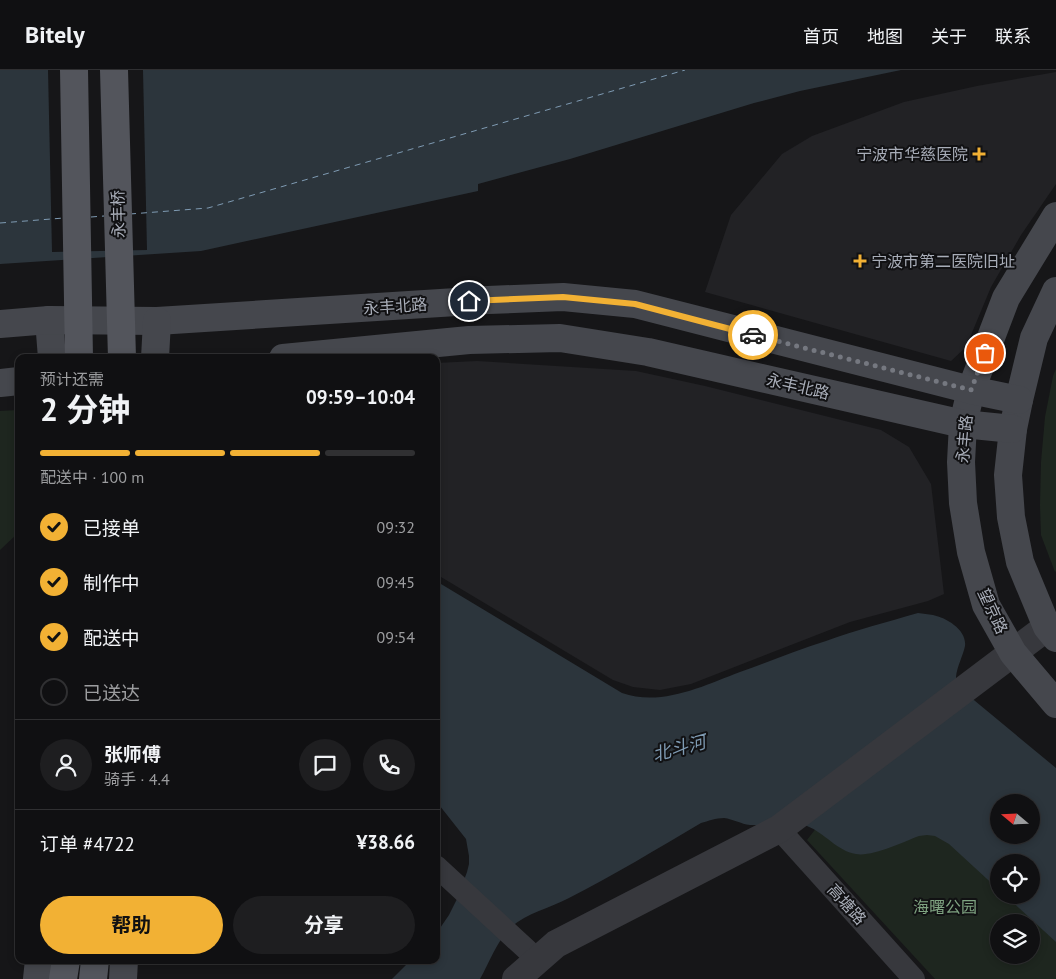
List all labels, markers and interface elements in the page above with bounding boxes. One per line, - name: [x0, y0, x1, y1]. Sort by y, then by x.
- text: Bitely: [25, 19, 85, 50]
- text: 首页: [803, 25, 839, 48]
- text: 地图: [867, 25, 903, 48]
- text: 关于: [931, 25, 967, 48]
- text: 联系: [995, 25, 1031, 48]
- place label: 宁波市华慈医院: [856, 144, 968, 164]
- marker: 宁波市华慈医院: [972, 147, 986, 161]
- street label: 永丰桥: [108, 190, 128, 238]
- place label: 宁波市第二医院旧址: [871, 251, 1015, 271]
- marker: 宁波市第二医院旧址: [853, 254, 867, 268]
- pin: [448, 280, 490, 322]
- icon: home: [455, 287, 483, 315]
- street label: 永丰北路: [362, 294, 428, 318]
- courier: [728, 310, 778, 360]
- icon: car: [739, 321, 767, 349]
- pin: [964, 332, 1006, 374]
- icon: bag: [971, 339, 999, 367]
- text: 预计还需: [40, 369, 104, 389]
- street label: 永丰北路: [765, 369, 831, 403]
- text: 09:59–10:04: [306, 385, 415, 409]
- text: 2 分钟: [40, 388, 130, 430]
- street label: 永丰路: [952, 414, 976, 464]
- text: 配送中 · 100 m: [40, 467, 144, 487]
- icon: check: [40, 513, 68, 541]
- text: 已接单: [83, 516, 140, 540]
- text: 09:32: [377, 517, 415, 537]
- icon: check: [40, 568, 68, 596]
- text: 制作中: [83, 571, 140, 595]
- text: 09:45: [377, 572, 415, 592]
- street label: 望京路: [974, 585, 1012, 637]
- icon: check: [40, 623, 68, 651]
- text: 配送中: [83, 626, 140, 650]
- text: 09:54: [377, 627, 415, 647]
- text: 已送达: [83, 681, 140, 705]
- water label: 北斗河: [650, 729, 711, 766]
- button: person: [40, 739, 92, 791]
- button: chat: [299, 739, 351, 791]
- button: phone: [363, 739, 415, 791]
- text: 张师傅: [104, 742, 161, 766]
- text: 骑手 · 4.4: [104, 769, 170, 789]
- north arrow: [990, 794, 1040, 844]
- map controls: [990, 794, 1040, 964]
- text: ¥38.66: [356, 830, 415, 854]
- text: 订单 #4722: [40, 832, 135, 856]
- button: locate: [990, 854, 1040, 904]
- street label: 高塘路: [824, 879, 870, 929]
- button: 帮助: [40, 896, 223, 954]
- button: 分享: [233, 896, 415, 954]
- park label: 海曙公园: [913, 897, 977, 917]
- button: layers: [990, 914, 1040, 964]

